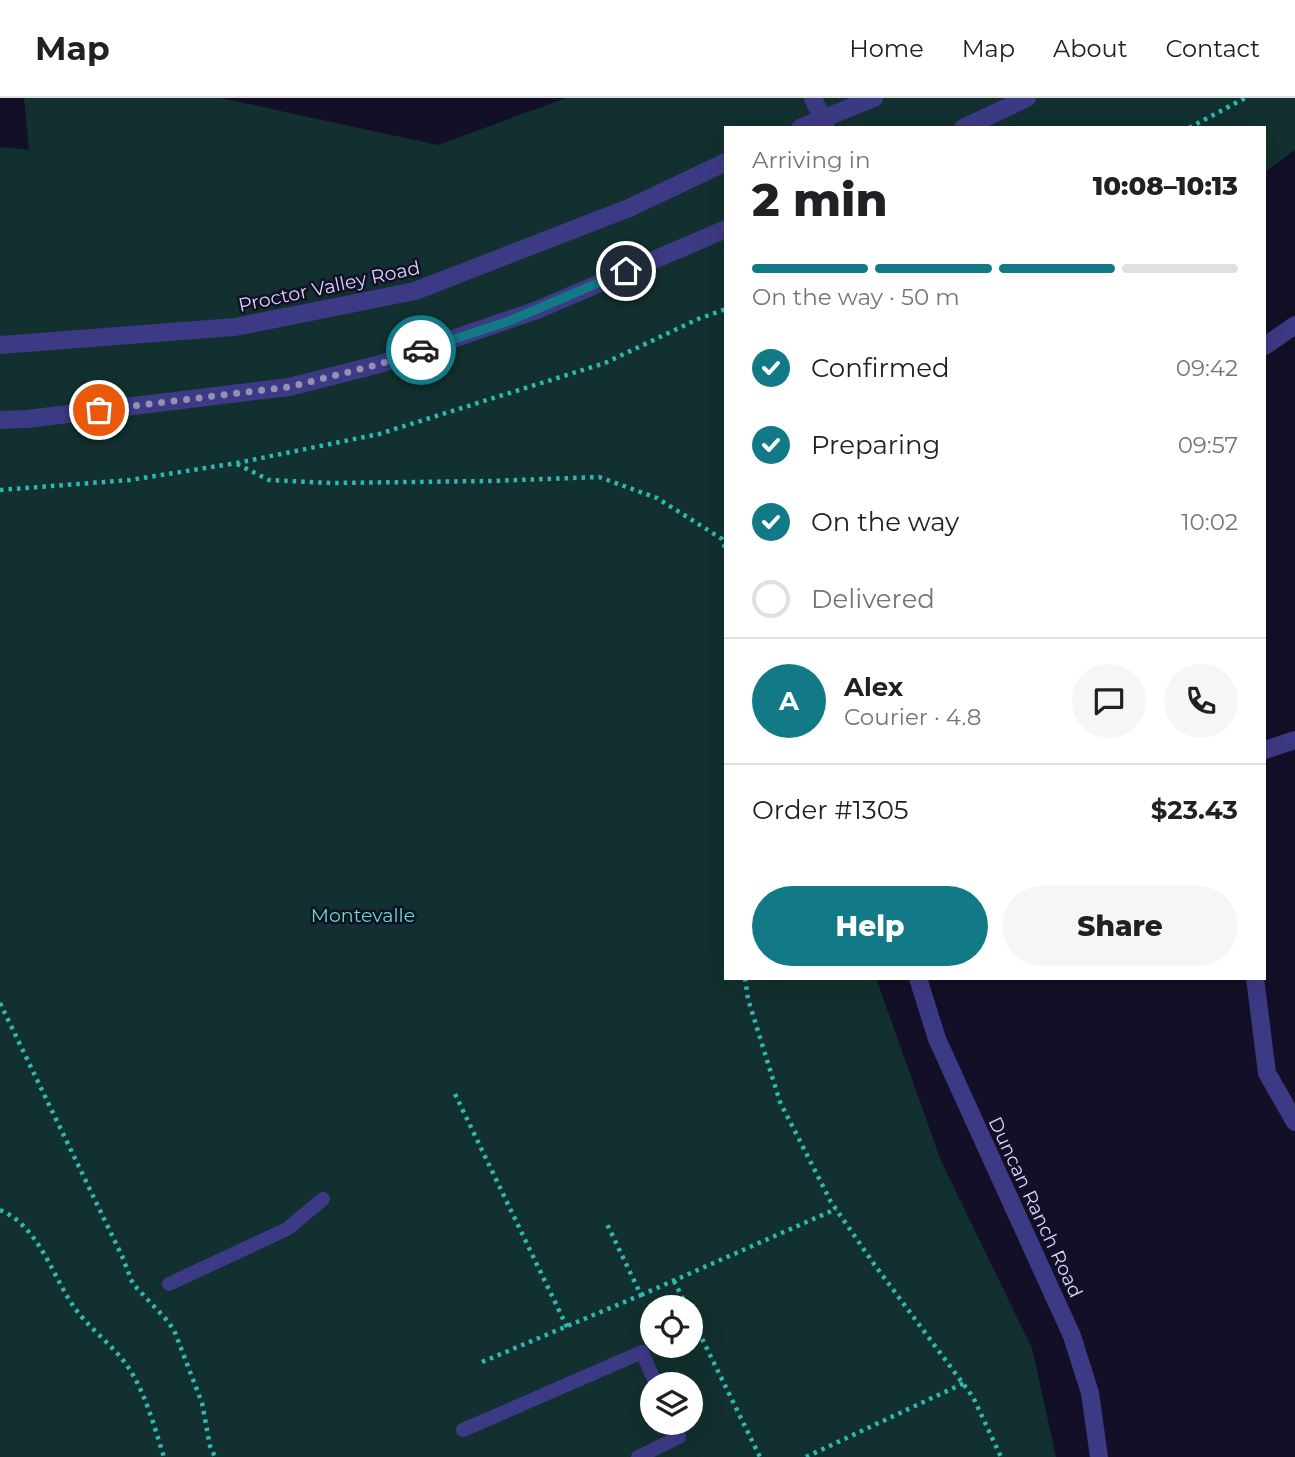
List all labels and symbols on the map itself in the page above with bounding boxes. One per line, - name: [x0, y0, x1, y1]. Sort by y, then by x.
- pin: [596, 241, 656, 301]
- street label: Proctor Valley Road: [236, 256, 422, 317]
- courier: [386, 315, 456, 385]
- pin: [69, 380, 129, 440]
- park label: Montevalle: [311, 904, 415, 927]
- street label: Duncan Ranch Road: [984, 1113, 1088, 1301]

